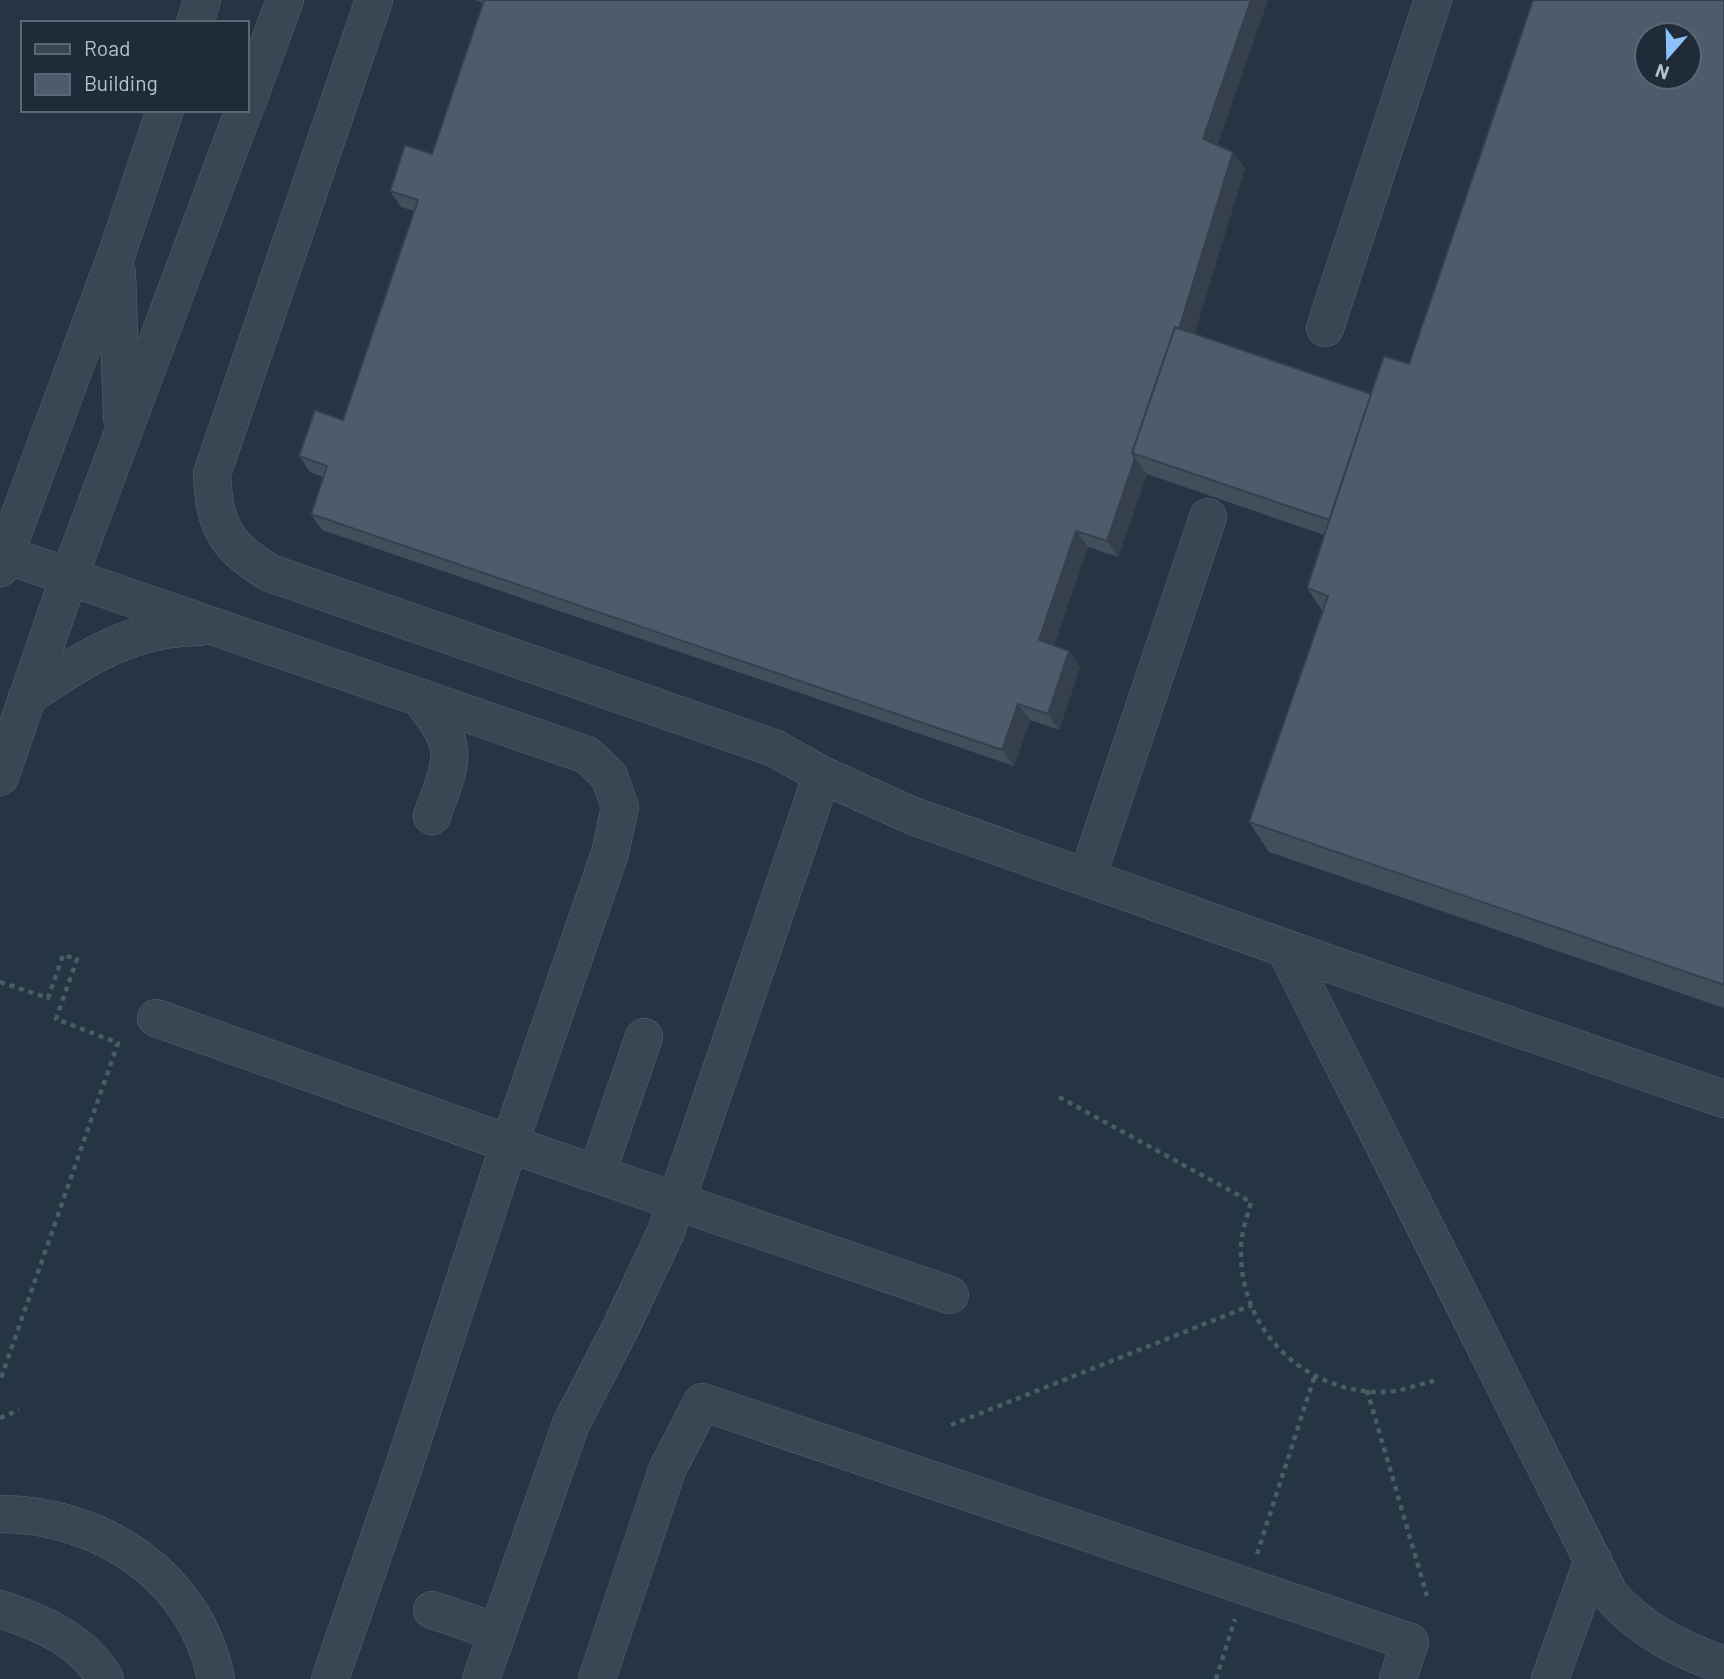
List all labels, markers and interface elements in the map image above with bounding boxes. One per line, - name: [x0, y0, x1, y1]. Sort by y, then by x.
- legend: [21, 21, 248, 112]
- north arrow: [1633, 21, 1703, 91]
- text: Road: [84, 35, 130, 60]
- text: N: [1652, 59, 1672, 85]
- text: Building: [84, 70, 158, 95]

